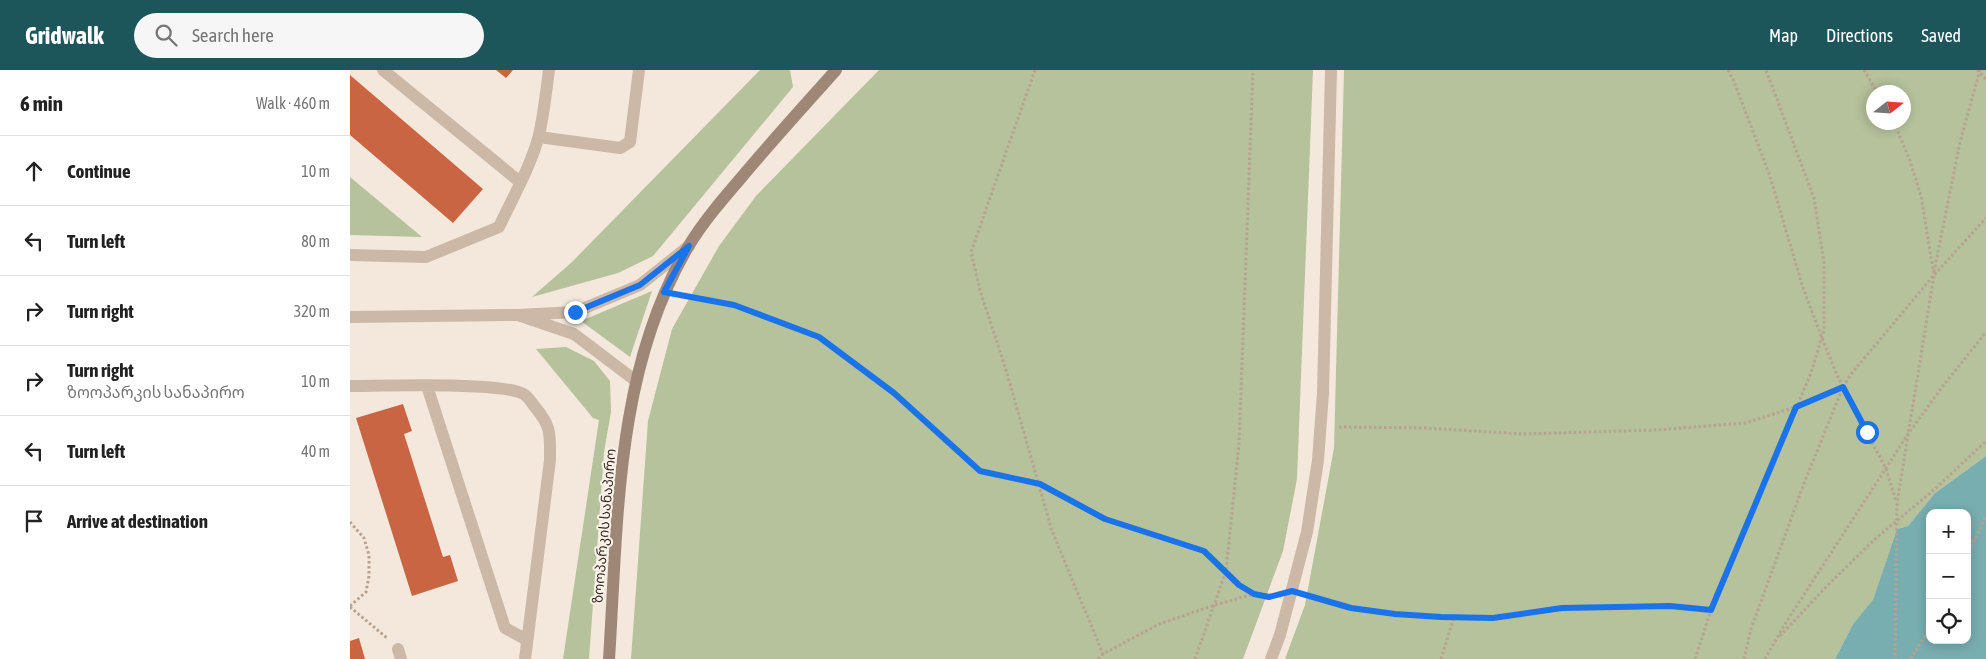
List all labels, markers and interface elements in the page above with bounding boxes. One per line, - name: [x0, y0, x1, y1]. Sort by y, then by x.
- search box: [134, 13, 484, 58]
- icon: search: [152, 21, 180, 49]
- text: Gridwalk: [25, 22, 104, 49]
- text: Search here: [192, 24, 274, 46]
- text: Map: [1769, 25, 1798, 46]
- text: Directions: [1826, 25, 1893, 46]
- text: Saved: [1921, 25, 1961, 46]
- north arrow: [1866, 85, 1911, 130]
- text: 6 min: [20, 91, 63, 115]
- text: Walk · 460 m: [256, 94, 330, 112]
- icon: ahead: [20, 157, 48, 185]
- text: Continue: [67, 160, 131, 182]
- text: 10 m: [301, 162, 330, 180]
- icon: left: [20, 227, 48, 255]
- text: Turn left: [67, 230, 125, 252]
- text: 80 m: [301, 232, 330, 250]
- icon: right: [20, 297, 48, 325]
- text: Turn right: [67, 300, 134, 322]
- route end: [564, 301, 587, 324]
- text: 320 m: [294, 302, 330, 320]
- text: Turn right: [67, 359, 134, 381]
- icon: right: [20, 367, 48, 395]
- text: 10 m: [301, 372, 330, 390]
- text: ზოოპარკის სანაპირო: [67, 383, 245, 401]
- route start: [1856, 421, 1879, 444]
- icon: left: [20, 437, 48, 465]
- text: Turn left: [67, 440, 125, 462]
- text: 40 m: [301, 442, 330, 460]
- street label: ზოოპარკის სანაპირო: [589, 448, 620, 604]
- icon: arrive: [20, 507, 48, 535]
- map controls: [1926, 509, 1971, 644]
- button: +: [1926, 509, 1971, 554]
- text: Arrive at destination: [67, 510, 208, 532]
- button: −: [1926, 554, 1971, 599]
- button: locate: [1926, 599, 1971, 644]

